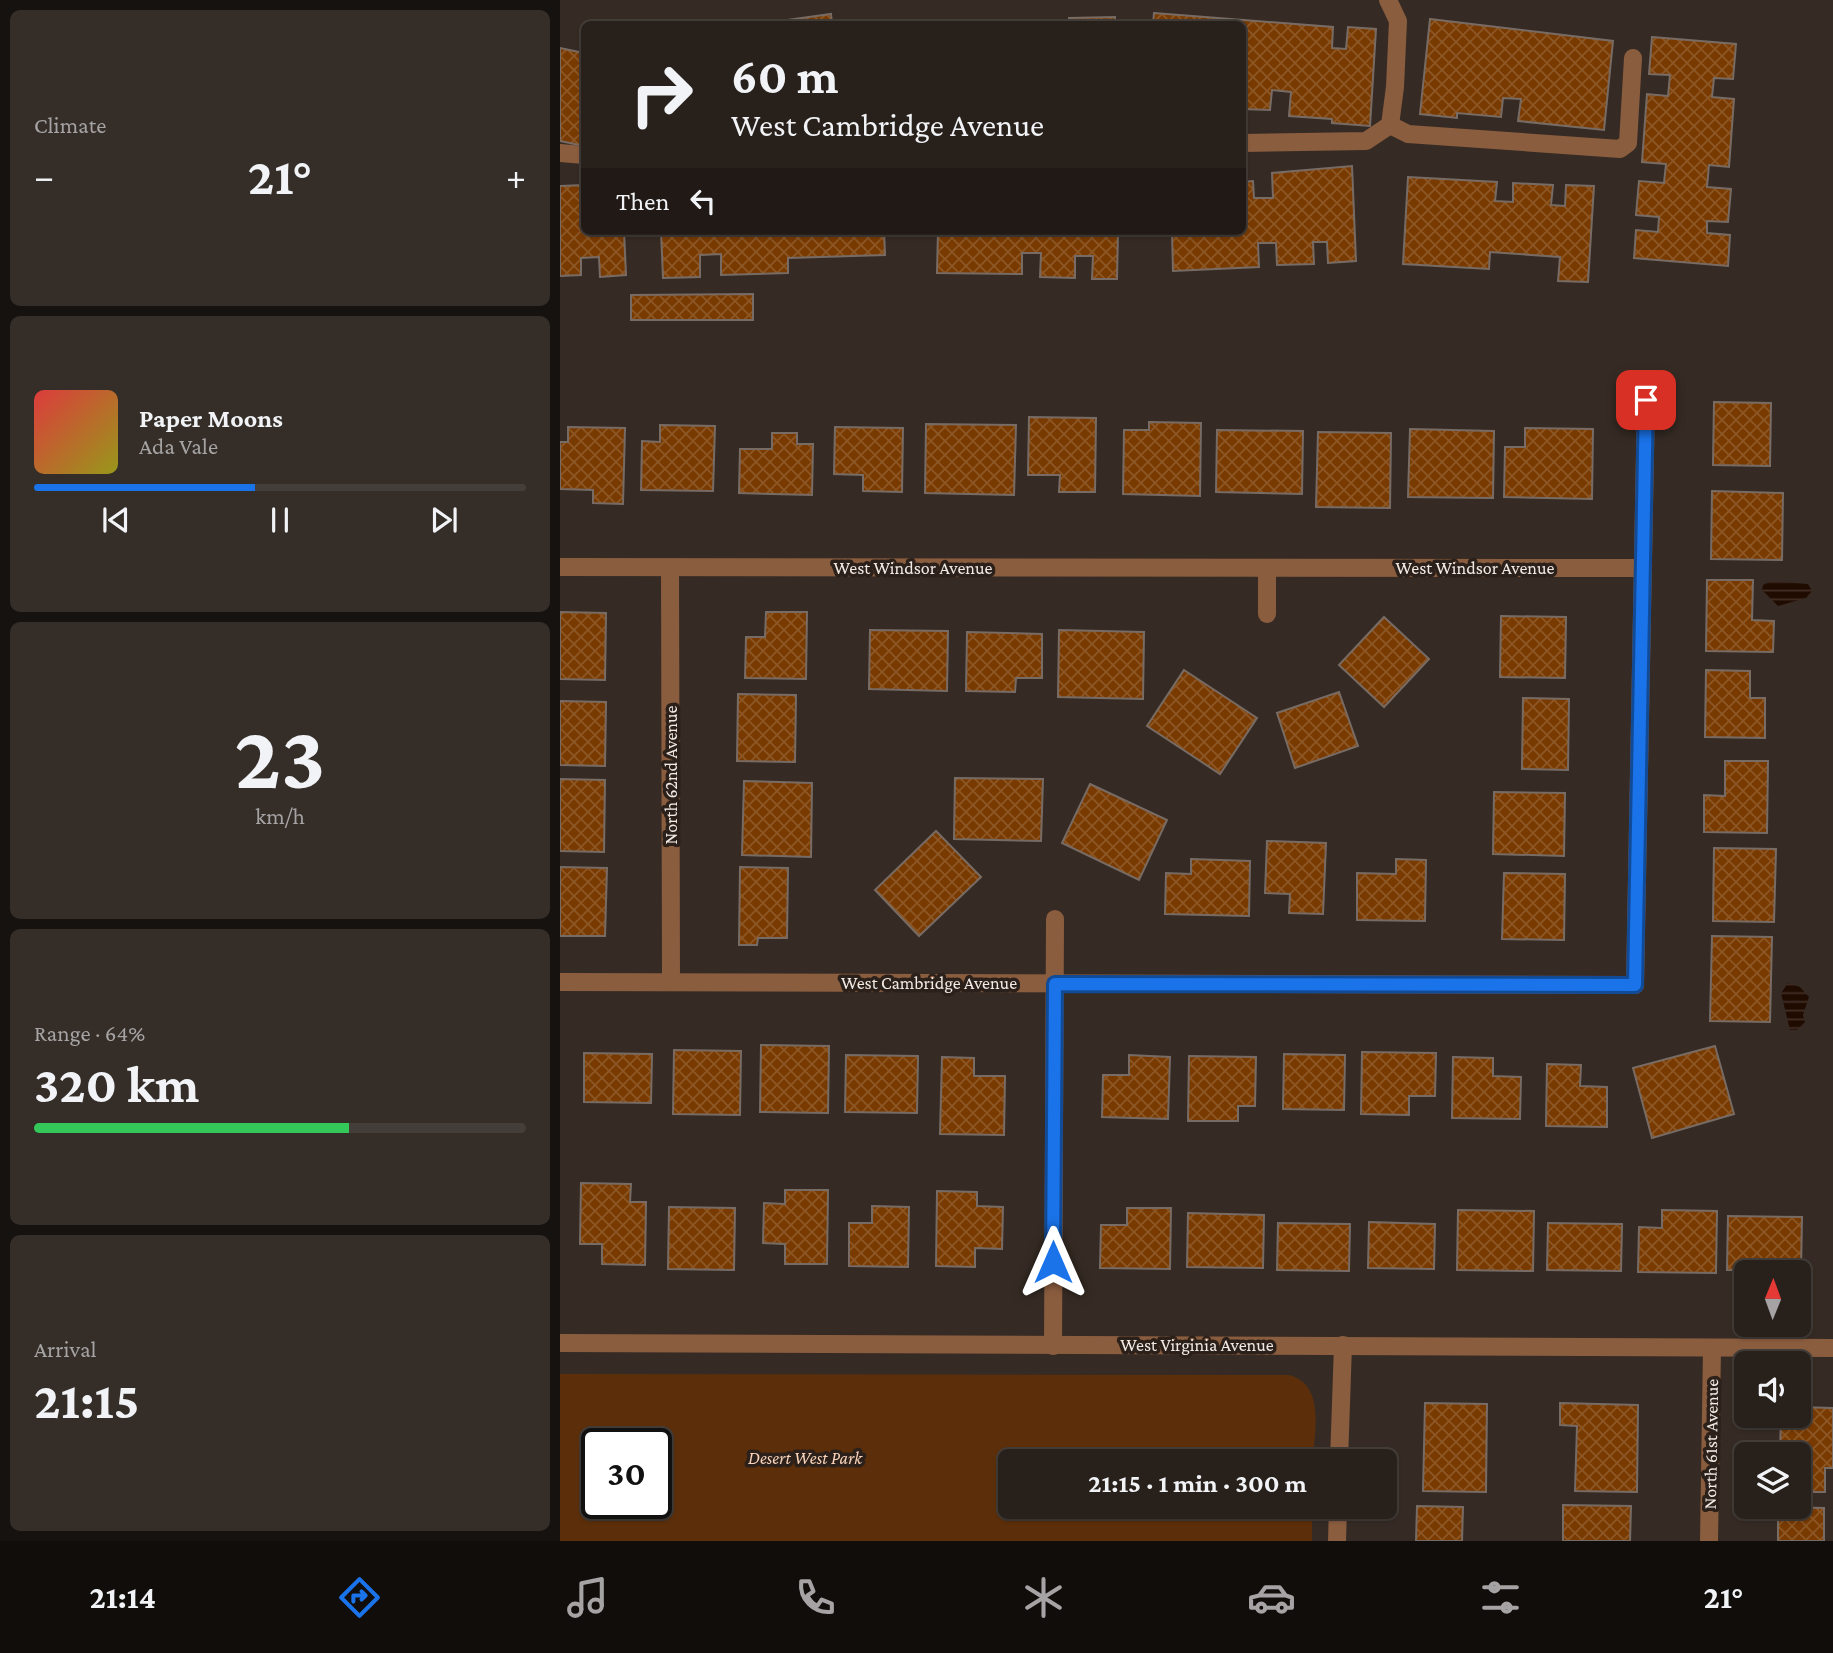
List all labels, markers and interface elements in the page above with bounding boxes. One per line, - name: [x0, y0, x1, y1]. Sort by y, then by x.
- icon: right: [616, 49, 707, 140]
- text: 60 m: [731, 49, 838, 104]
- text: West Cambridge Avenue: [731, 107, 1044, 143]
- text: Climate: [34, 112, 106, 138]
- text: 21°: [248, 147, 312, 205]
- text: −: [34, 155, 54, 197]
- text: +: [506, 155, 526, 197]
- icon: left: [684, 182, 722, 220]
- text: Then: [616, 187, 670, 216]
- pin: [1616, 370, 1676, 430]
- icon: arrive: [1627, 381, 1665, 419]
- text: Paper Moons: [139, 404, 283, 433]
- text: Ada Vale: [139, 433, 218, 459]
- icon: previous: [97, 501, 135, 539]
- icon: pause: [261, 501, 299, 539]
- icon: next: [425, 501, 463, 539]
- street label: West Windsor Avenue: [834, 558, 993, 578]
- street label: West Windsor Avenue: [1396, 558, 1555, 578]
- street label: North 62nd Avenue: [661, 705, 681, 844]
- text: 23: [235, 706, 325, 808]
- text: km/h: [255, 803, 305, 829]
- street label: West Cambridge Avenue: [841, 973, 1017, 993]
- text: Range · 64%: [34, 1020, 145, 1046]
- text: 320 km: [34, 1055, 199, 1113]
- position arrow: [1016, 1225, 1090, 1299]
- north arrow: [1734, 1260, 1811, 1337]
- map controls: [1734, 1260, 1811, 1519]
- street label: West Virginia Avenue: [1120, 1335, 1274, 1355]
- text: Arrival: [34, 1336, 97, 1362]
- button: sound: [1734, 1351, 1811, 1428]
- text: 21:15: [34, 1371, 139, 1429]
- street label: North 61st Avenue: [1700, 1378, 1722, 1509]
- speed limit sign: 30: [581, 1428, 672, 1519]
- button: layers: [1734, 1442, 1811, 1519]
- park label: Desert West Park: [748, 1448, 863, 1468]
- text: 21:15 · 1 min · 300 m: [1088, 1469, 1307, 1498]
- icon: directions: [335, 1573, 384, 1622]
- icon: music: [563, 1573, 612, 1622]
- icon: phone: [791, 1573, 840, 1622]
- icon: climate: [1019, 1573, 1068, 1622]
- icon: car: [1247, 1573, 1296, 1622]
- icon: filters: [1476, 1573, 1525, 1622]
- text: 21:14: [90, 1579, 156, 1615]
- text: 21°: [1704, 1579, 1743, 1615]

